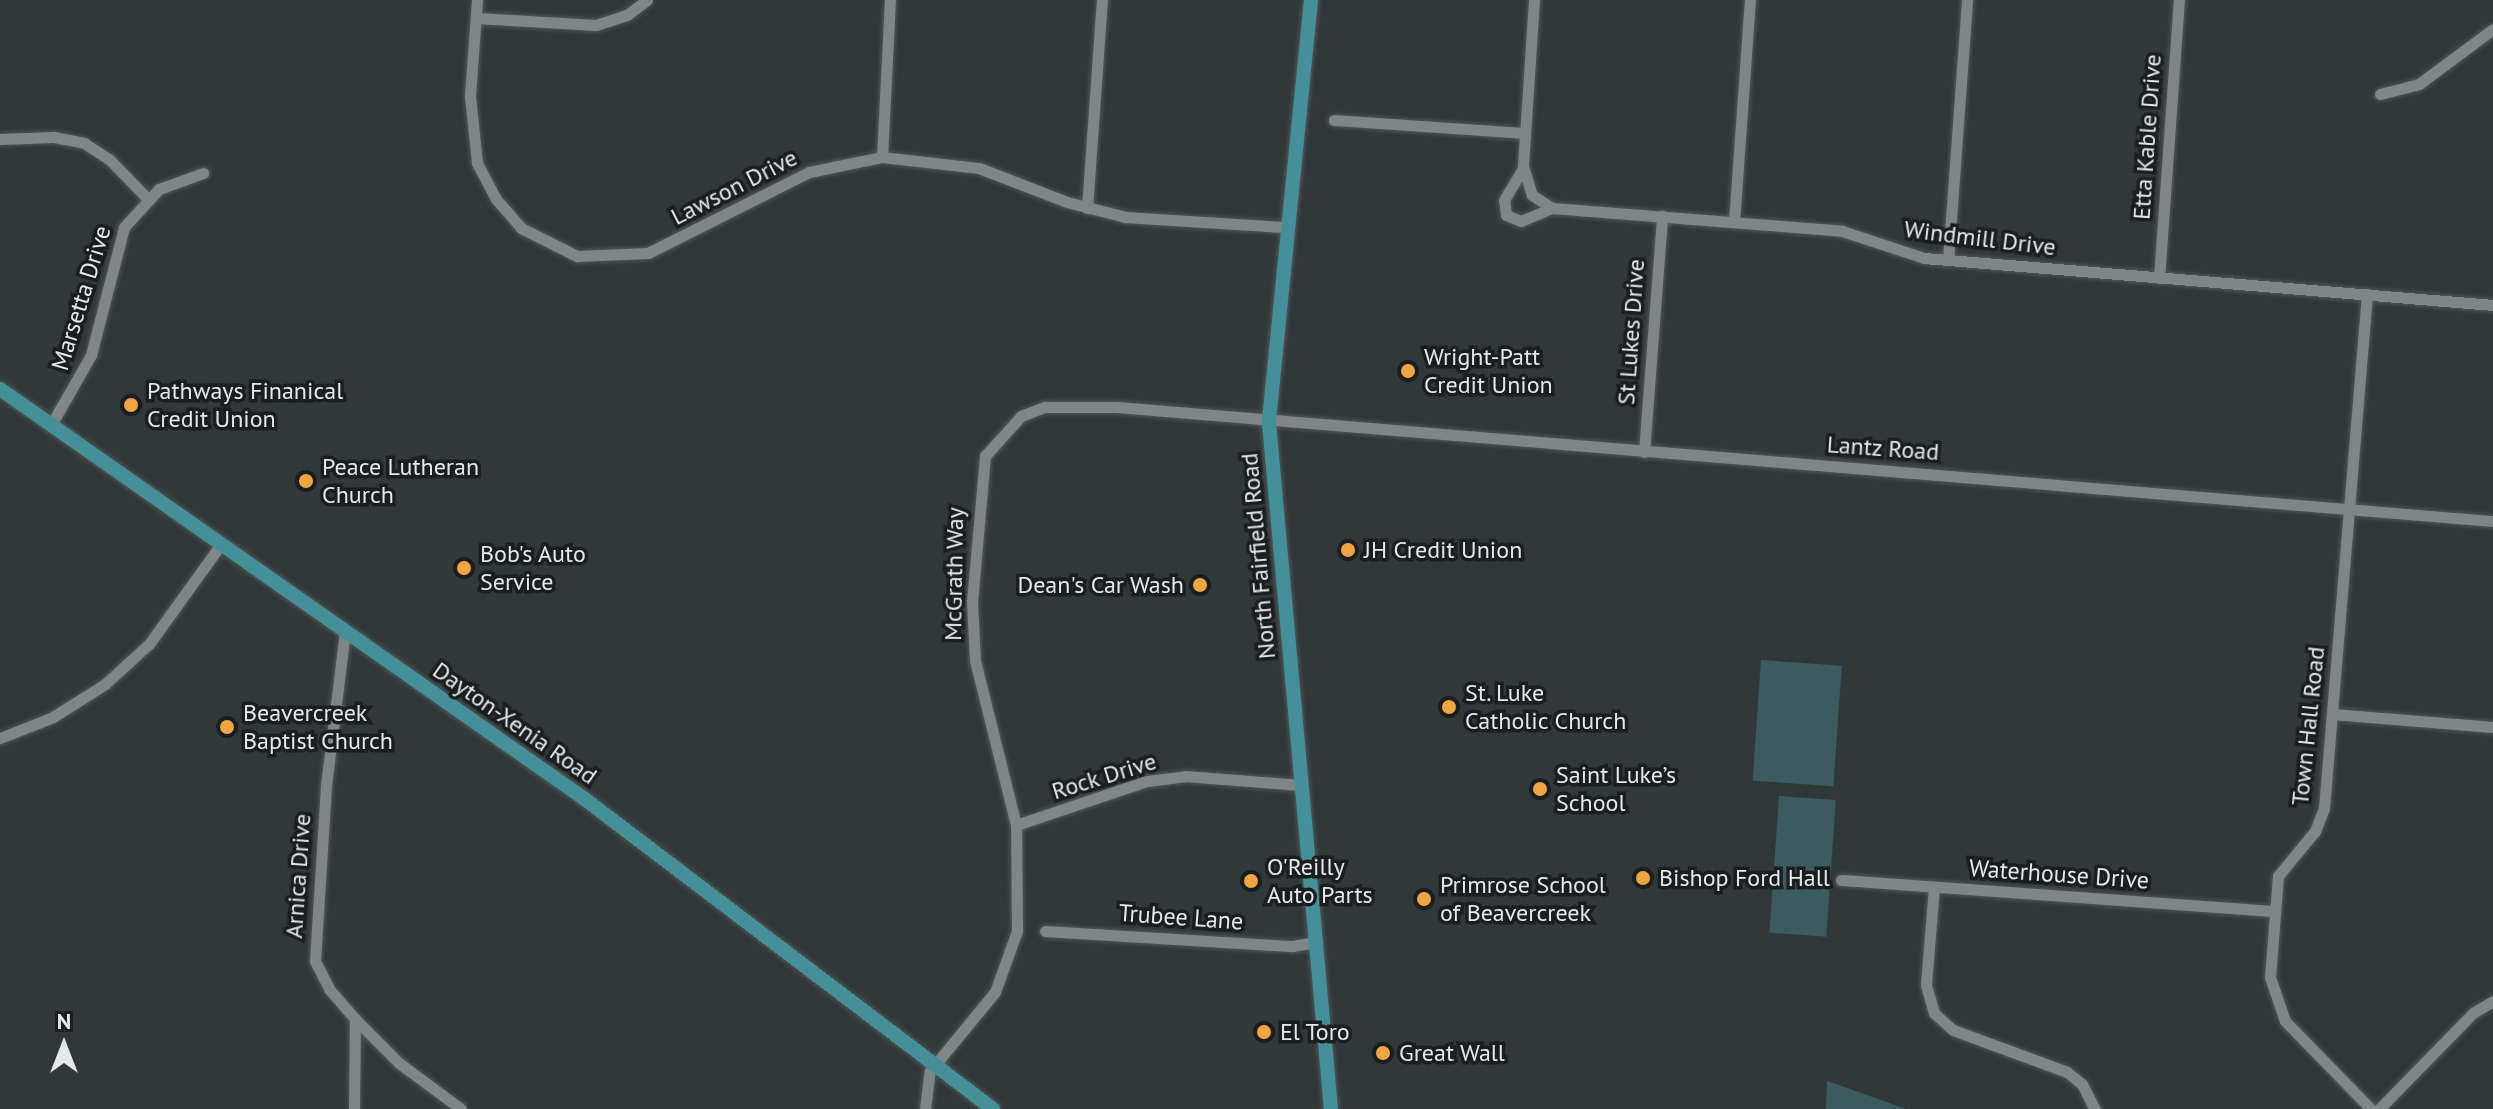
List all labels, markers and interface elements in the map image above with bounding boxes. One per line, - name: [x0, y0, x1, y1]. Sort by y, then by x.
- street label: Etta Kable Drive: [2127, 53, 2167, 221]
- street label: Lawson Drive: [666, 143, 802, 231]
- street label: Windmill Drive: [1903, 214, 2057, 262]
- street label: Marsetta Drive: [45, 222, 117, 374]
- street label: St Lukes Drive: [1612, 258, 1650, 406]
- place label: Wright-Patt Credit Union: [1424, 343, 1553, 399]
- marker: Wright-Patt Credit Union: [1399, 362, 1417, 380]
- place label: Pathways Finanical Credit Union: [147, 377, 343, 433]
- marker: Pathways Finanical Credit Union: [122, 396, 140, 414]
- street label: Lantz Road: [1826, 430, 1940, 466]
- street label: North Fairfield Road: [1235, 452, 1281, 660]
- place label: Peace Lutheran Church: [322, 453, 479, 509]
- marker: Peace Lutheran Church: [297, 472, 315, 490]
- street label: McGrath Way: [938, 507, 970, 641]
- place label: JH Credit Union: [1364, 536, 1522, 564]
- place label: Bob's Auto Service: [480, 540, 587, 596]
- marker: JH Credit Union: [1339, 541, 1357, 559]
- marker: Bob's Auto Service: [455, 559, 473, 577]
- place label: Dean's Car Wash: [1017, 571, 1184, 599]
- marker: Dean's Car Wash: [1191, 576, 1209, 594]
- street label: Town Hall Road: [2285, 645, 2331, 807]
- street label: Dayton-Xenia Road: [427, 656, 603, 790]
- place label: St. Luke Catholic Church: [1465, 679, 1627, 735]
- marker: St. Luke Catholic Church: [1440, 698, 1458, 716]
- place label: Beavercreek Baptist Church: [243, 699, 393, 755]
- marker: Beavercreek Baptist Church: [218, 718, 236, 736]
- street label: Rock Drive: [1048, 746, 1160, 806]
- place label: Saint Luke’s School: [1556, 761, 1676, 817]
- marker: Saint Luke’s School: [1531, 780, 1549, 798]
- street label: Arnica Drive: [279, 813, 317, 939]
- place label: O'Reilly Auto Parts: [1267, 853, 1373, 909]
- street label: Waterhouse Drive: [1968, 853, 2150, 895]
- place label: Bishop Ford Hall: [1659, 864, 1830, 892]
- marker: Bishop Ford Hall: [1634, 869, 1652, 887]
- place label: Primrose School of Beavercreek: [1440, 871, 1606, 927]
- marker: O'Reilly Auto Parts: [1242, 872, 1260, 890]
- marker: Primrose School of Beavercreek: [1415, 890, 1433, 908]
- street label: Trubee Lane: [1118, 898, 1244, 936]
- north arrow: [24, 1005, 104, 1085]
- text: N: [57, 1007, 71, 1035]
- place label: El Toro: [1280, 1018, 1350, 1046]
- marker: El Toro: [1255, 1023, 1273, 1041]
- place label: Great Wall: [1399, 1039, 1505, 1067]
- marker: Great Wall: [1374, 1044, 1392, 1062]

